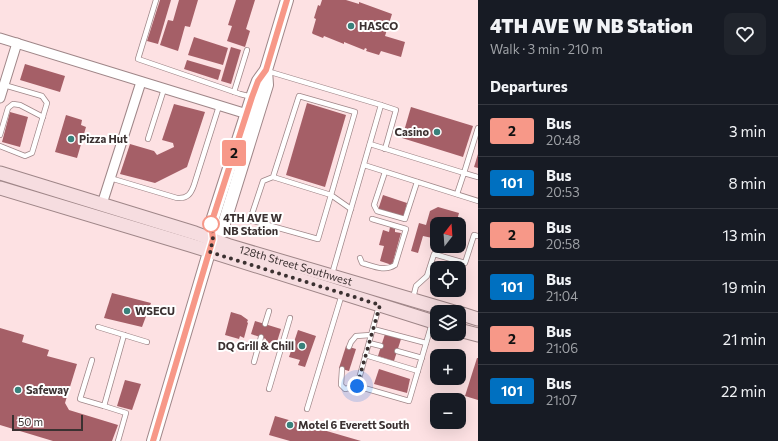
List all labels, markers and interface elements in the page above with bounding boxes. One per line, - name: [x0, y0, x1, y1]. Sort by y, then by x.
- button: heart: [724, 13, 766, 55]
- text: 4TH AVE W NB Station: [490, 14, 693, 37]
- place label: HASCO: [359, 19, 398, 32]
- marker: HASCO: [346, 21, 356, 31]
- text: Walk · 3 min · 210 m: [490, 41, 603, 57]
- text: Departures: [490, 77, 568, 95]
- text: Bus: [546, 114, 571, 132]
- text: 2: [508, 122, 516, 139]
- text: 3 min: [729, 122, 766, 140]
- place label: Casino: [395, 125, 429, 138]
- marker: Casino: [432, 127, 442, 137]
- place label: Pizza Hut: [79, 132, 128, 145]
- text: 20:48: [546, 132, 580, 148]
- marker: Pizza Hut: [66, 134, 76, 144]
- line badge: 2: [221, 140, 247, 166]
- text: 2: [230, 144, 238, 161]
- text: Bus: [546, 166, 571, 184]
- text: 101: [501, 174, 523, 191]
- text: 8 min: [728, 174, 766, 192]
- text: 20:53: [546, 184, 580, 200]
- place label: 4TH AVE W NB Station: [223, 211, 282, 237]
- marker: 4TH AVE W NB Station: [202, 215, 220, 233]
- north arrow: [430, 217, 466, 253]
- map controls: [430, 217, 466, 429]
- text: Bus: [546, 218, 571, 236]
- text: 2: [508, 226, 516, 243]
- text: 13 min: [723, 226, 766, 244]
- text: 20:58: [546, 236, 580, 252]
- street label: 128th Street Southwest: [238, 242, 355, 288]
- button: locate: [430, 261, 466, 297]
- text: Bus: [546, 270, 571, 288]
- text: 101: [501, 278, 523, 295]
- text: 19 min: [722, 278, 766, 296]
- text: 21:04: [546, 288, 578, 304]
- place label: WSECU: [135, 304, 175, 317]
- button: layers: [430, 305, 466, 341]
- marker: WSECU: [122, 306, 132, 316]
- text: Bus: [546, 322, 571, 340]
- text: 2: [508, 330, 516, 347]
- text: 21 min: [723, 330, 766, 348]
- place label: DQ Grill & Chill: [218, 339, 294, 352]
- text: 21:06: [546, 340, 578, 356]
- marker: DQ Grill & Chill: [297, 341, 307, 351]
- button: +: [430, 349, 466, 385]
- text: Bus: [546, 374, 571, 392]
- your location: [347, 376, 367, 396]
- text: 101: [501, 382, 523, 399]
- text: 22 min: [721, 382, 766, 400]
- place label: Safeway: [26, 383, 69, 396]
- marker: Safeway: [13, 385, 23, 395]
- text: 21:07: [546, 392, 577, 408]
- button: −: [430, 393, 466, 429]
- scale bar: [12, 413, 83, 432]
- text: 50 m: [18, 415, 43, 428]
- place label: Motel 6 Everett South: [298, 418, 409, 431]
- marker: Motel 6 Everett South: [285, 420, 295, 430]

